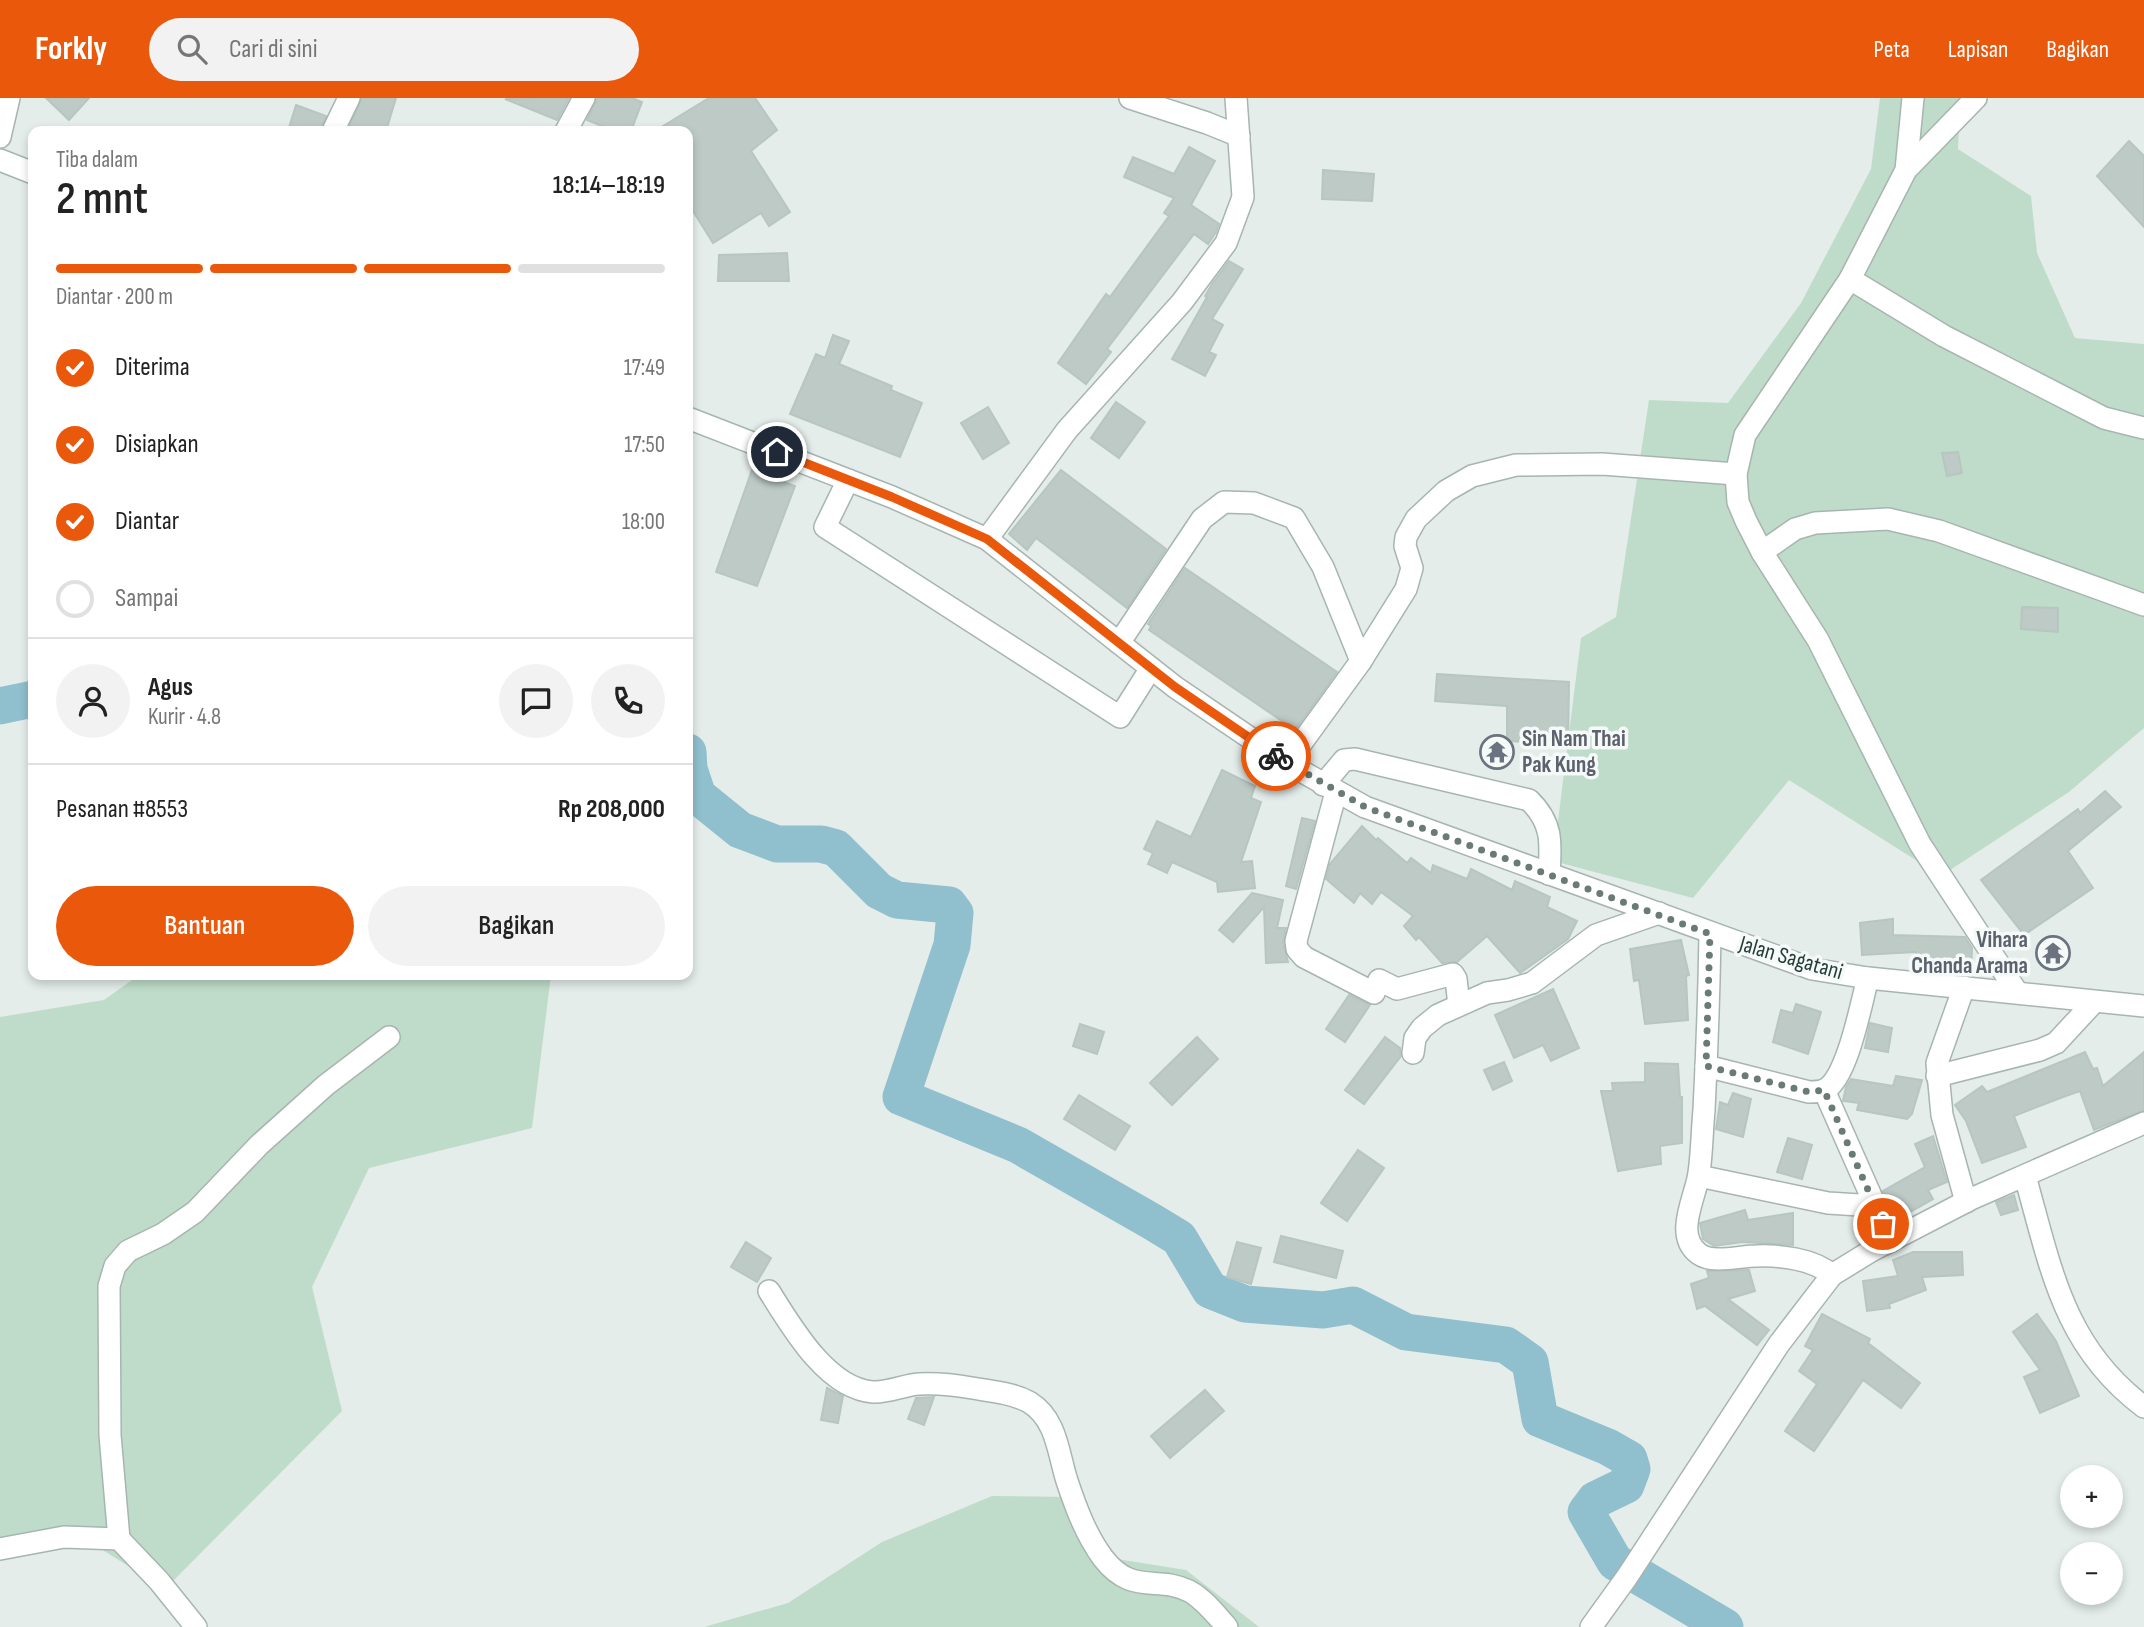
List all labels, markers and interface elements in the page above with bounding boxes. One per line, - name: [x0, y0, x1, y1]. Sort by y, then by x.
- search box: [149, 18, 639, 81]
- text: Forkly: [35, 29, 107, 69]
- icon: search: [173, 30, 211, 68]
- text: Cari di sini: [229, 34, 318, 65]
- text: Peta: [1874, 35, 1910, 64]
- text: Lapisan: [1948, 35, 2008, 64]
- text: Bagikan: [2046, 35, 2109, 64]
- text: Tiba dalam: [56, 146, 138, 174]
- text: 18:14–18:19: [553, 170, 665, 201]
- text: 2 mnt: [56, 172, 148, 227]
- text: Diantar · 200 m: [56, 283, 173, 311]
- icon: check: [56, 349, 94, 387]
- text: Diterima: [115, 352, 190, 383]
- text: 17:49: [624, 354, 665, 382]
- pin: [747, 422, 807, 482]
- icon: check: [56, 426, 94, 464]
- text: Disiapkan: [115, 429, 199, 460]
- text: 17:50: [624, 431, 665, 459]
- icon: home: [758, 433, 796, 471]
- icon: check: [56, 503, 94, 541]
- text: Diantar: [115, 506, 179, 537]
- text: 18:00: [622, 508, 665, 536]
- text: Sampai: [115, 583, 178, 614]
- button: person: [56, 664, 130, 738]
- button: chat: [499, 664, 573, 738]
- button: phone: [591, 664, 665, 738]
- text: Agus: [148, 672, 193, 703]
- text: Kurir · 4.8: [148, 703, 221, 731]
- courier: [1241, 721, 1311, 791]
- place label: Sin Nam Thai Pak Kung: [1522, 725, 1626, 779]
- temple icon: Sin Nam Thai Pak Kung: [1478, 733, 1516, 771]
- icon: bike: [1257, 737, 1295, 775]
- text: Pesanan #8553: [56, 794, 188, 825]
- text: Rp 208,000: [558, 794, 665, 825]
- button: Bantuan: [56, 886, 354, 966]
- button: Bagikan: [368, 886, 665, 966]
- place label: Vihara Chanda Arama: [1911, 926, 2028, 980]
- street label: Jalan Sagatani: [1735, 930, 1846, 986]
- temple icon: Vihara Chanda Arama: [2034, 934, 2072, 972]
- pin: [1853, 1194, 1913, 1254]
- icon: bag: [1864, 1205, 1902, 1243]
- map controls: [2060, 1465, 2123, 1605]
- button: +: [2060, 1465, 2123, 1528]
- button: −: [2060, 1542, 2123, 1605]

